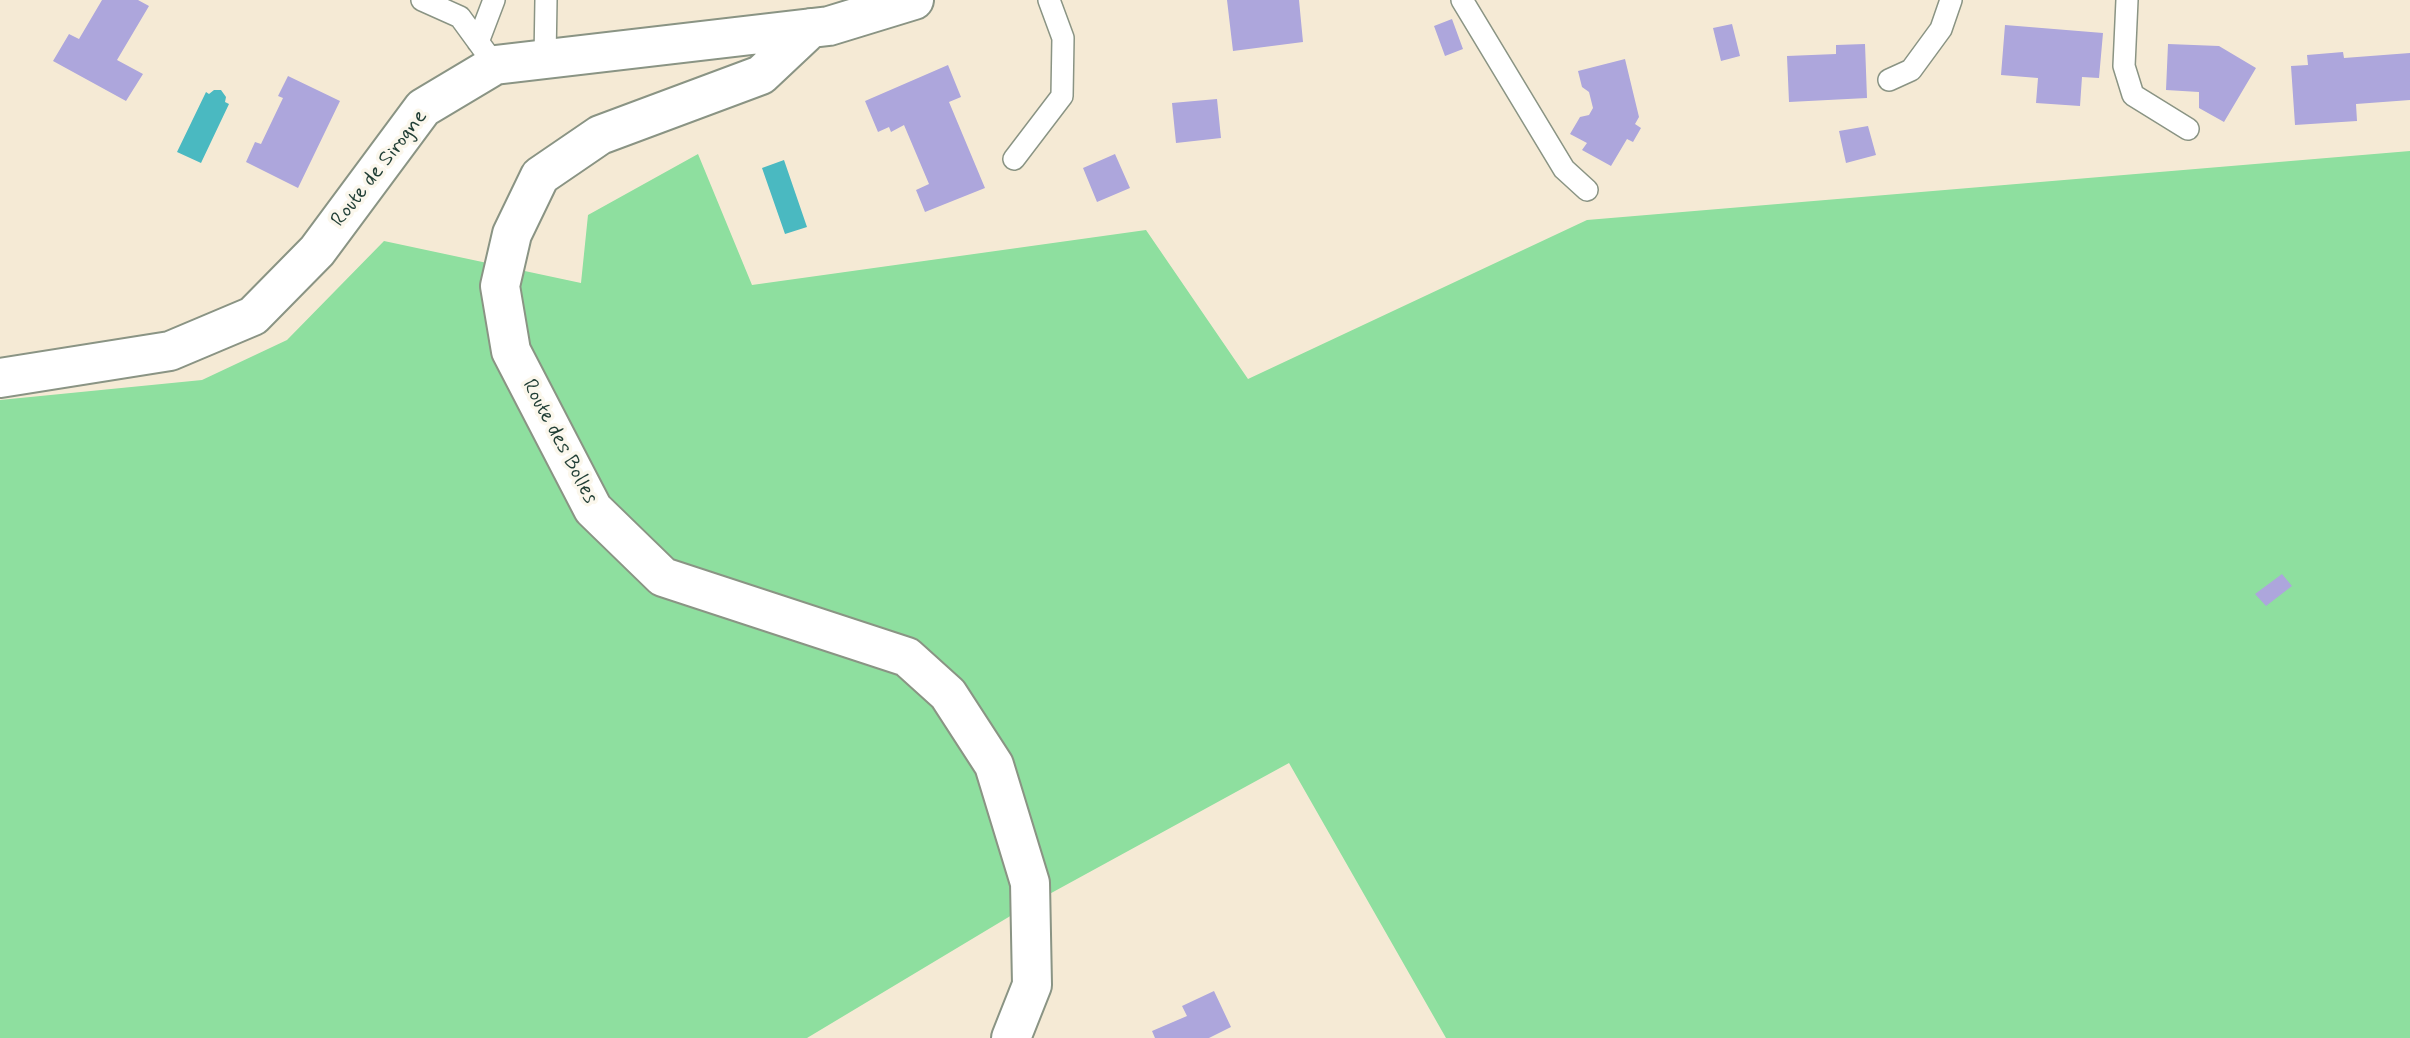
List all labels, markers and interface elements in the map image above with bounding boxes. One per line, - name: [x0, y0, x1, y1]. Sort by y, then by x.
- street label: Route de Sirogne: [327, 106, 433, 232]
- street label: Route des Bolles: [516, 375, 602, 509]

